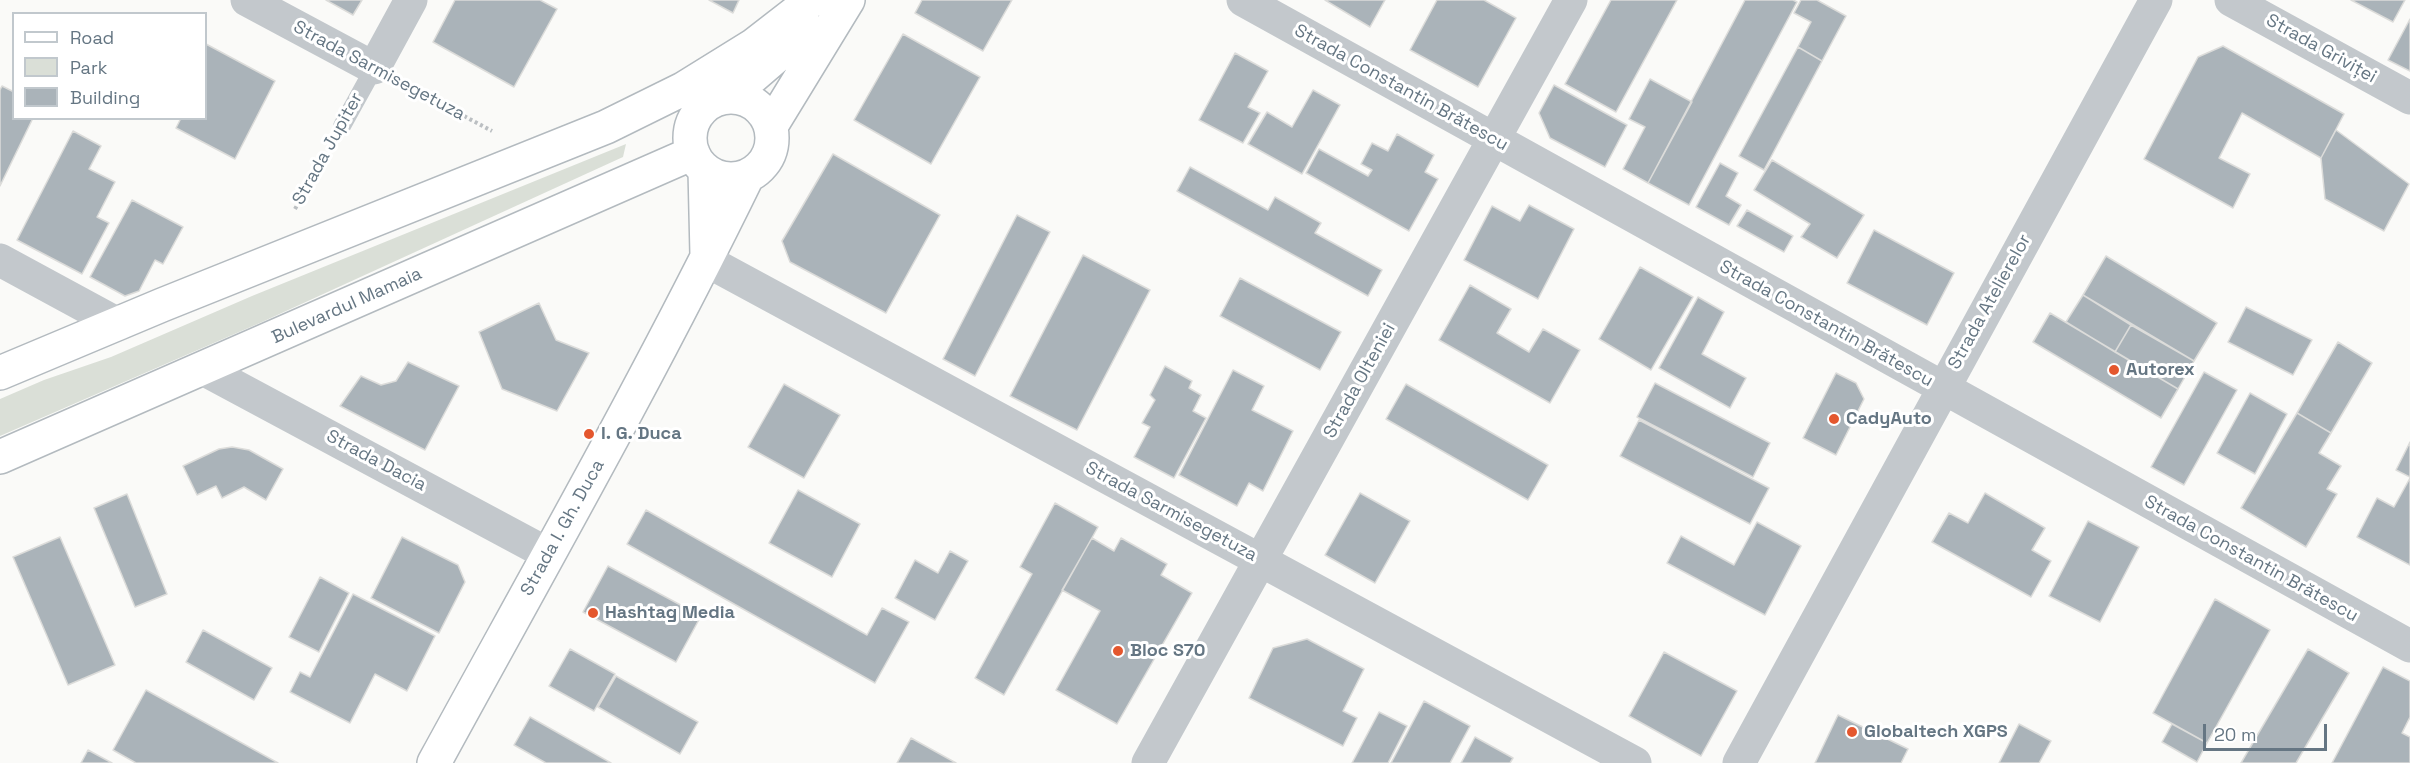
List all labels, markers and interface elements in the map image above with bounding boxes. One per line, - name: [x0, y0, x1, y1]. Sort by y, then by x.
- street label: Strada Griviței: [2262, 10, 2380, 88]
- legend: [12, 12, 207, 120]
- street label: Strada Sarmisegetuza: [289, 17, 469, 125]
- street label: Strada Constantin Brătescu: [1290, 20, 1512, 156]
- text: Road: [70, 26, 114, 49]
- text: Park: [70, 56, 107, 79]
- text: Building: [70, 86, 140, 109]
- street label: Strada Jupiter: [288, 89, 368, 209]
- street label: Strada Atelierelor: [1944, 231, 2036, 373]
- street label: Strada Constantin Brătescu: [1715, 256, 1937, 392]
- street label: Bulevardul Mamaia: [269, 263, 425, 349]
- street label: Strada Olteniei: [1320, 320, 1400, 442]
- place label: Autorex: [2126, 359, 2195, 381]
- marker: Autorex: [2107, 363, 2121, 377]
- place label: CadyAuto: [1846, 408, 1932, 430]
- marker: CadyAuto: [1827, 412, 1841, 426]
- place label: I. G. Duca: [601, 423, 682, 445]
- street label: Strada Dacia: [322, 426, 430, 496]
- marker: I. G. Duca: [582, 427, 596, 441]
- street label: Strada I. Gh. Duca: [517, 456, 609, 600]
- street label: Strada Sarmisegetuza: [1081, 458, 1261, 566]
- street label: Strada Constantin Brătescu: [2140, 491, 2362, 627]
- place label: Hashtag Media: [605, 602, 735, 624]
- marker: Hashtag Media: [586, 606, 600, 620]
- place label: Bloc S70: [1130, 640, 1205, 662]
- marker: Bloc S70: [1111, 644, 1125, 658]
- scale bar: [2206, 712, 2330, 750]
- place label: Globaltech XGPS: [1864, 721, 2008, 743]
- text: 20 m: [2214, 723, 2257, 746]
- marker: Globaltech XGPS: [1845, 725, 1859, 739]

